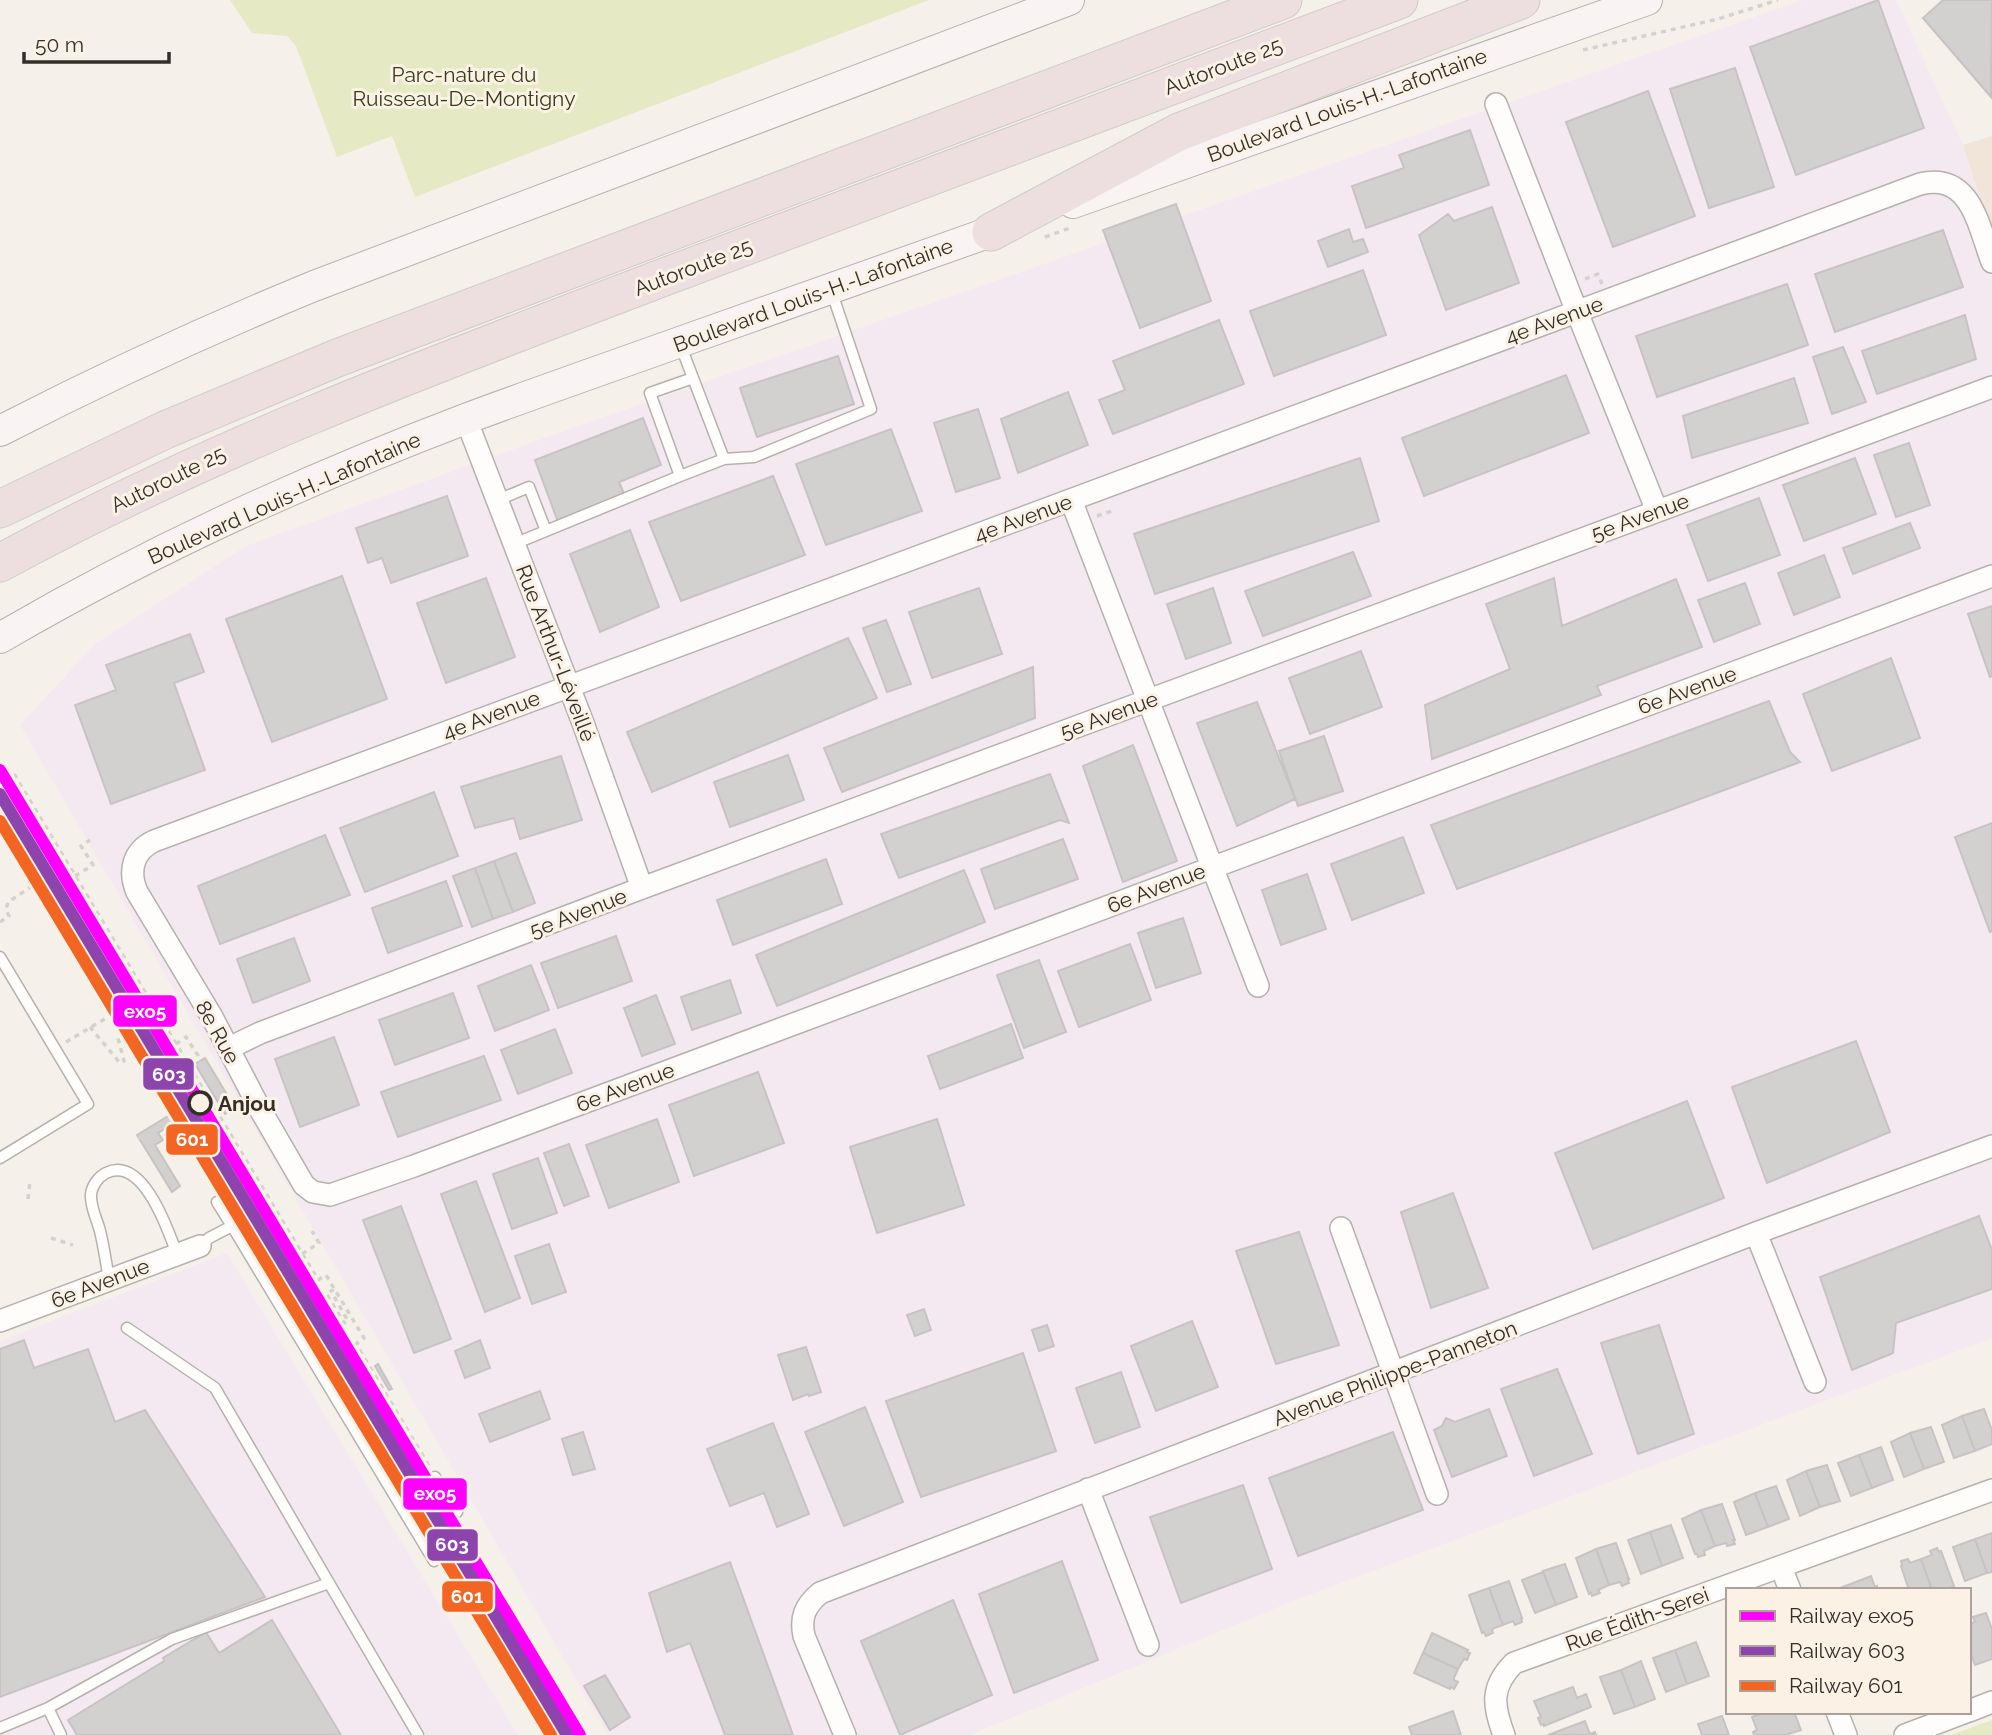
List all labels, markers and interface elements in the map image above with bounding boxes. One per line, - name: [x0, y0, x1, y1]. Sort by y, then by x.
- scale bar: [24, 21, 170, 65]
- text: 50 m: [35, 32, 84, 57]
- street label: Autoroute 25: [1160, 32, 1286, 100]
- street label: Boulevard Louis-H.-Lafontaine: [1204, 43, 1490, 167]
- park label: Parc-nature du Ruisseau-De-Montigny: [352, 62, 576, 111]
- street label: Autoroute 25: [630, 233, 756, 301]
- street label: Boulevard Louis-H.-Lafontaine: [670, 233, 956, 357]
- street label: 4e Avenue: [1502, 291, 1606, 349]
- street label: Boulevard Louis-H.-Lafontaine: [144, 426, 424, 570]
- street label: Autoroute 25: [106, 440, 230, 518]
- street label: 5e Avenue: [1588, 488, 1692, 546]
- street label: 4e Avenue: [971, 489, 1075, 547]
- street label: Rue Arthur-Léveillé: [511, 561, 601, 745]
- street label: 6e Avenue: [1634, 661, 1740, 719]
- street label: 4e Avenue: [439, 685, 543, 745]
- street label: 5e Avenue: [1057, 686, 1161, 744]
- street label: 6e Avenue: [1103, 858, 1209, 918]
- street label: 5e Avenue: [526, 883, 630, 943]
- line badge: exo5: [112, 994, 178, 1028]
- street label: 8e Rue: [190, 996, 246, 1068]
- text: exo5: [124, 1000, 166, 1022]
- line badge: 603: [142, 1057, 195, 1091]
- street label: 6e Avenue: [572, 1057, 678, 1117]
- text: 603: [152, 1063, 186, 1085]
- marker: Anjou: [188, 1091, 212, 1115]
- place label: Anjou: [218, 1091, 276, 1116]
- line badge: 601: [165, 1123, 219, 1156]
- text: 601: [176, 1128, 208, 1150]
- street label: 6e Avenue: [47, 1253, 153, 1313]
- street label: Avenue Philippe-Panneton: [1270, 1315, 1520, 1431]
- line badge: exo5: [402, 1477, 468, 1511]
- text: exo5: [414, 1482, 456, 1504]
- line badge: 603: [426, 1528, 479, 1562]
- text: 603: [435, 1533, 469, 1555]
- line badge: 601: [441, 1580, 494, 1613]
- street label: Rue Édith-Serei: [1562, 1581, 1712, 1657]
- text: 601: [451, 1585, 483, 1607]
- legend: [1726, 1588, 1971, 1714]
- text: Railway exo5: [1789, 1603, 1914, 1628]
- text: Railway 603: [1789, 1638, 1905, 1663]
- text: Railway 601: [1789, 1673, 1903, 1698]

